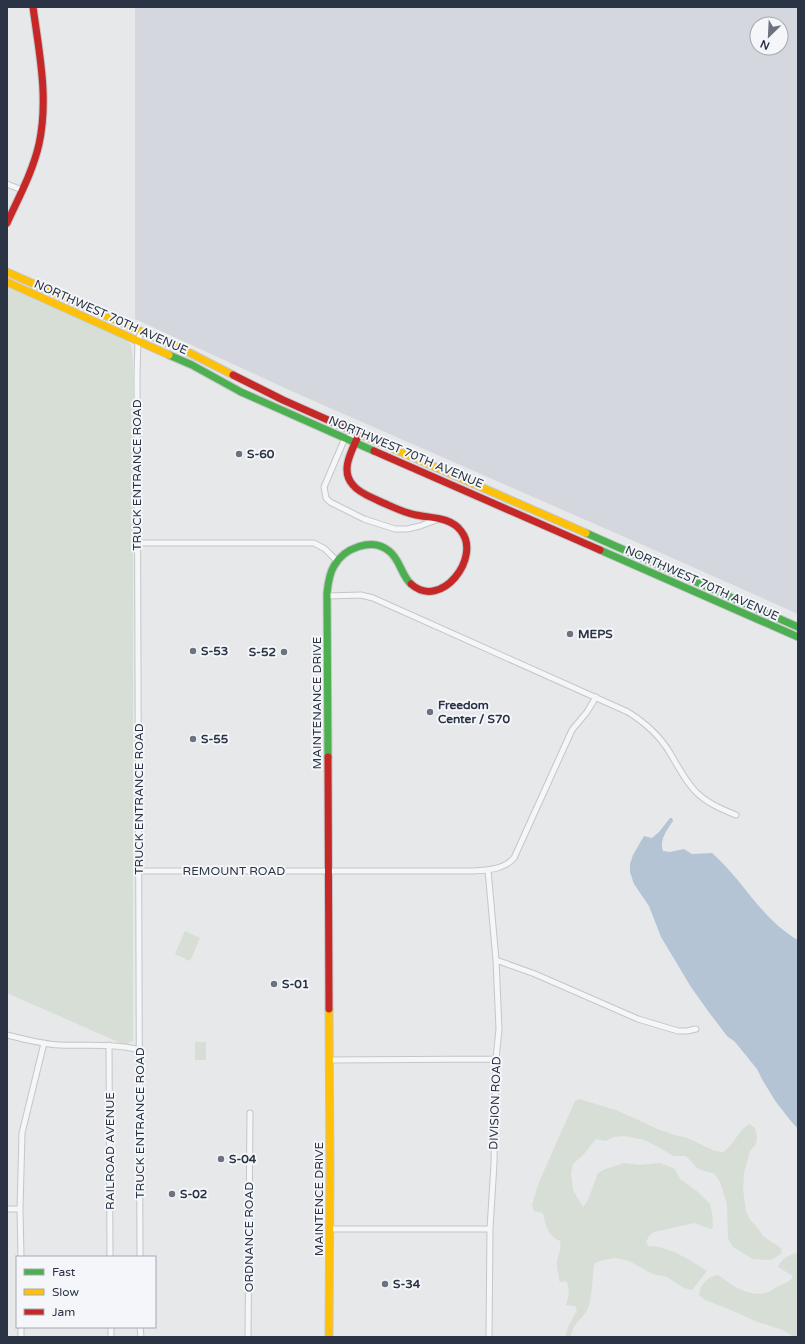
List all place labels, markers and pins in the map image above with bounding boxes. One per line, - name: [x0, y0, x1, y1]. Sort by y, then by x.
- place label: S-60: [247, 447, 275, 461]
- marker: S-60: [234, 449, 244, 459]
- place label: MEPS: [578, 627, 613, 641]
- marker: MEPS: [565, 629, 575, 639]
- place label: S-53: [201, 644, 228, 658]
- place label: S-52: [249, 645, 276, 659]
- marker: S-53: [188, 646, 198, 656]
- marker: S-52: [279, 647, 289, 657]
- place label: Freedom Center / S70: [438, 698, 510, 726]
- marker: Freedom Center / S70: [425, 707, 435, 717]
- place label: S-55: [201, 732, 229, 746]
- marker: S-55: [188, 734, 198, 744]
- place label: S-01: [282, 977, 309, 991]
- marker: S-01: [269, 979, 279, 989]
- place label: S-04: [229, 1152, 257, 1166]
- marker: S-04: [216, 1154, 226, 1164]
- place label: S-02: [180, 1187, 207, 1201]
- marker: S-02: [167, 1189, 177, 1199]
- place label: S-34: [393, 1277, 421, 1291]
- marker: S-34: [380, 1279, 390, 1289]

